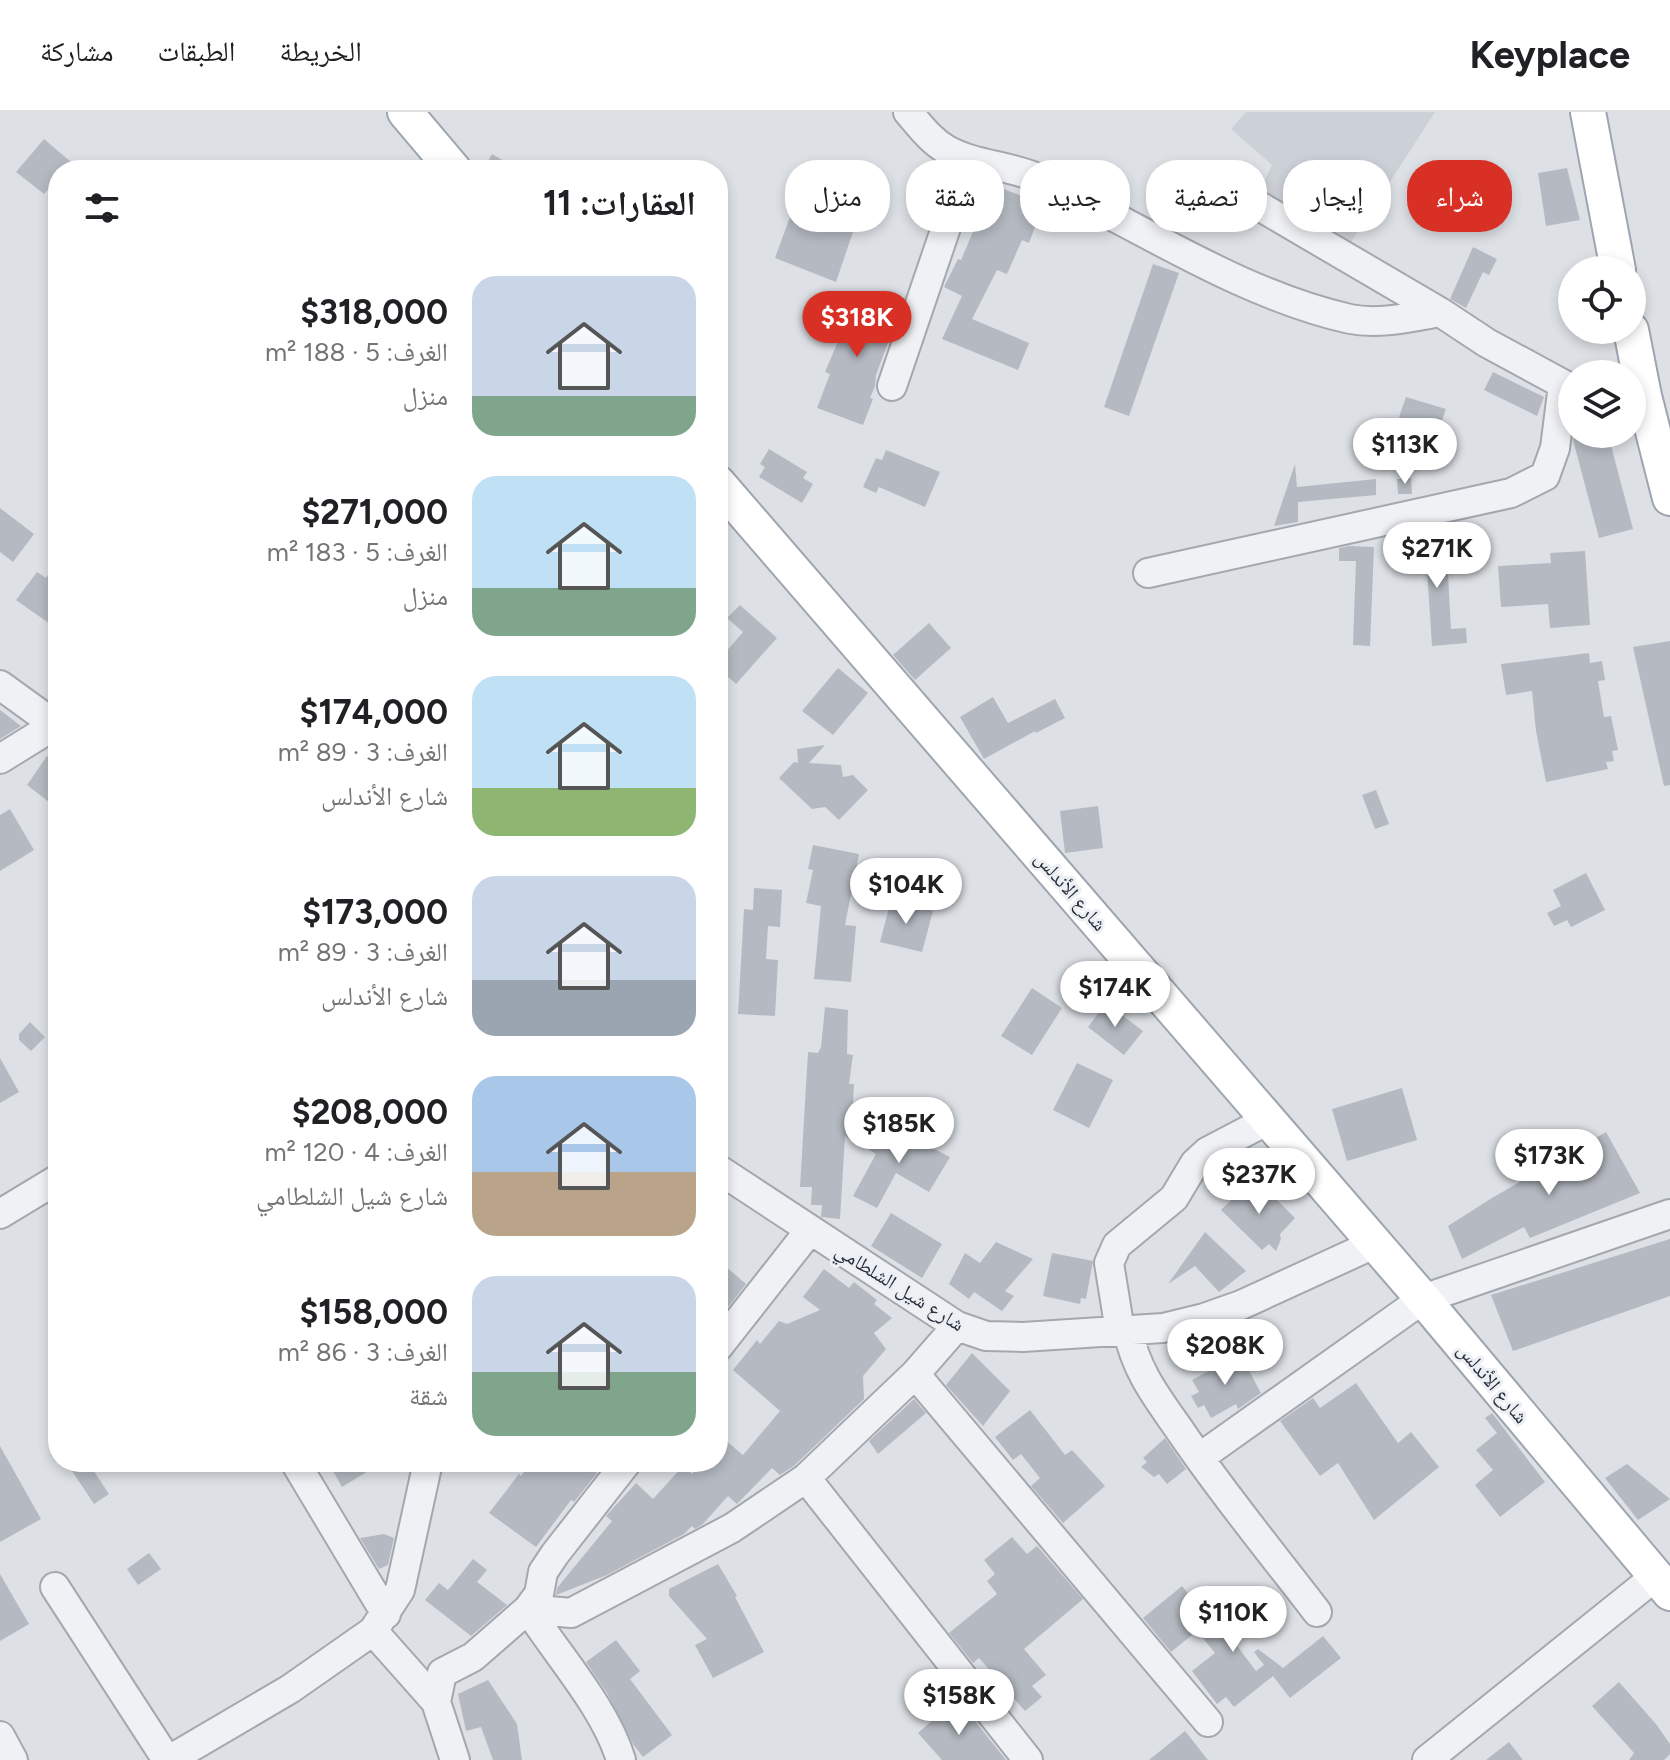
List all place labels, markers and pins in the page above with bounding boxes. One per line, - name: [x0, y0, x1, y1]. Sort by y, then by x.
- pin: $318K: [801, 291, 913, 359]
- pin: $113K: [1349, 418, 1461, 486]
- pin: $271K: [1381, 522, 1493, 590]
- pin: $104K: [850, 858, 962, 926]
- pin: $174K: [1059, 961, 1171, 1029]
- pin: $185K: [843, 1097, 955, 1165]
- pin: $173K: [1493, 1129, 1605, 1197]
- pin: $237K: [1203, 1148, 1315, 1216]
- pin: $208K: [1169, 1319, 1281, 1387]
- pin: $110K: [1177, 1586, 1289, 1654]
- pin: $158K: [903, 1669, 1015, 1737]

